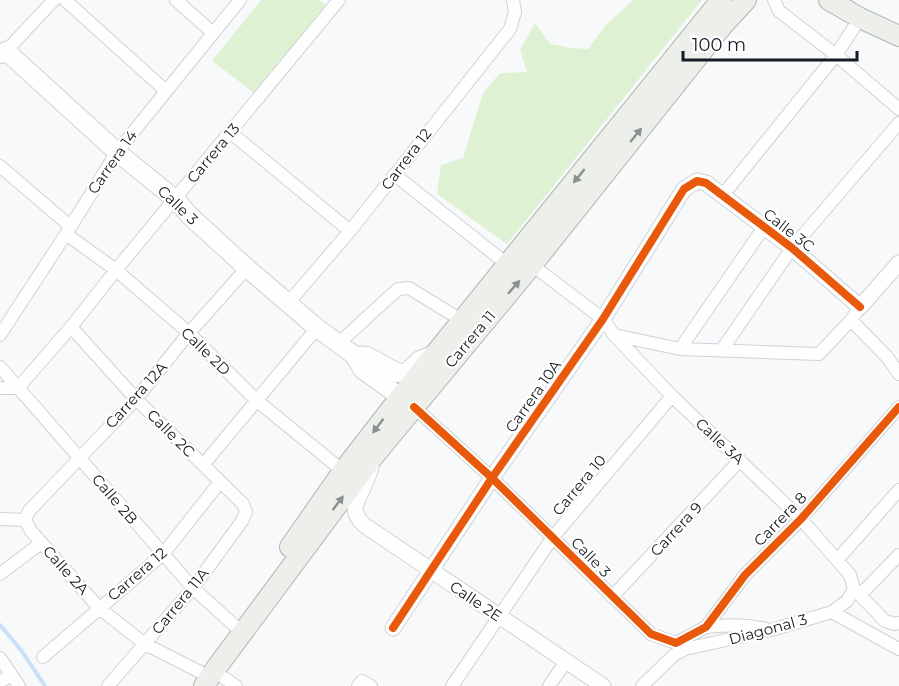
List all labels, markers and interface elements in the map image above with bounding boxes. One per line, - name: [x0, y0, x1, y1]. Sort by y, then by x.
- scale bar: [683, 24, 857, 62]
- text: 100 m: [692, 34, 746, 56]
- street label: Carrera 13: [183, 119, 243, 187]
- street label: Carrera 12: [377, 124, 435, 194]
- street label: Carrera 14: [83, 126, 141, 198]
- one-way arrow: [630, 127, 643, 143]
- one-way arrow: [572, 168, 585, 184]
- street label: Calle 3: [154, 181, 202, 229]
- street label: Calle 3C: [760, 204, 819, 256]
- one-way arrow: [507, 280, 520, 295]
- street label: Carrera 11: [440, 306, 500, 372]
- street label: Calle 2D: [177, 323, 235, 379]
- street label: Carrera 10A: [501, 356, 565, 436]
- street label: Carrera 12A: [101, 358, 171, 432]
- street label: Calle 2C: [143, 405, 199, 461]
- street label: Calle 3A: [692, 414, 748, 468]
- one-way arrow: [372, 419, 384, 434]
- street label: Carrera 10: [548, 451, 610, 519]
- street label: Calle 2B: [88, 470, 142, 528]
- street label: Carrera 8: [750, 488, 810, 550]
- one-way arrow: [332, 496, 344, 512]
- street label: Carrera 9: [646, 498, 706, 560]
- street label: Calle 3: [567, 533, 615, 581]
- street label: Calle 2A: [39, 541, 93, 599]
- street label: Carrera 12: [103, 543, 171, 605]
- street label: Carrera 11A: [147, 564, 213, 638]
- street label: Calle 2E: [446, 577, 506, 625]
- street label: Diagonal 3: [727, 609, 809, 649]

